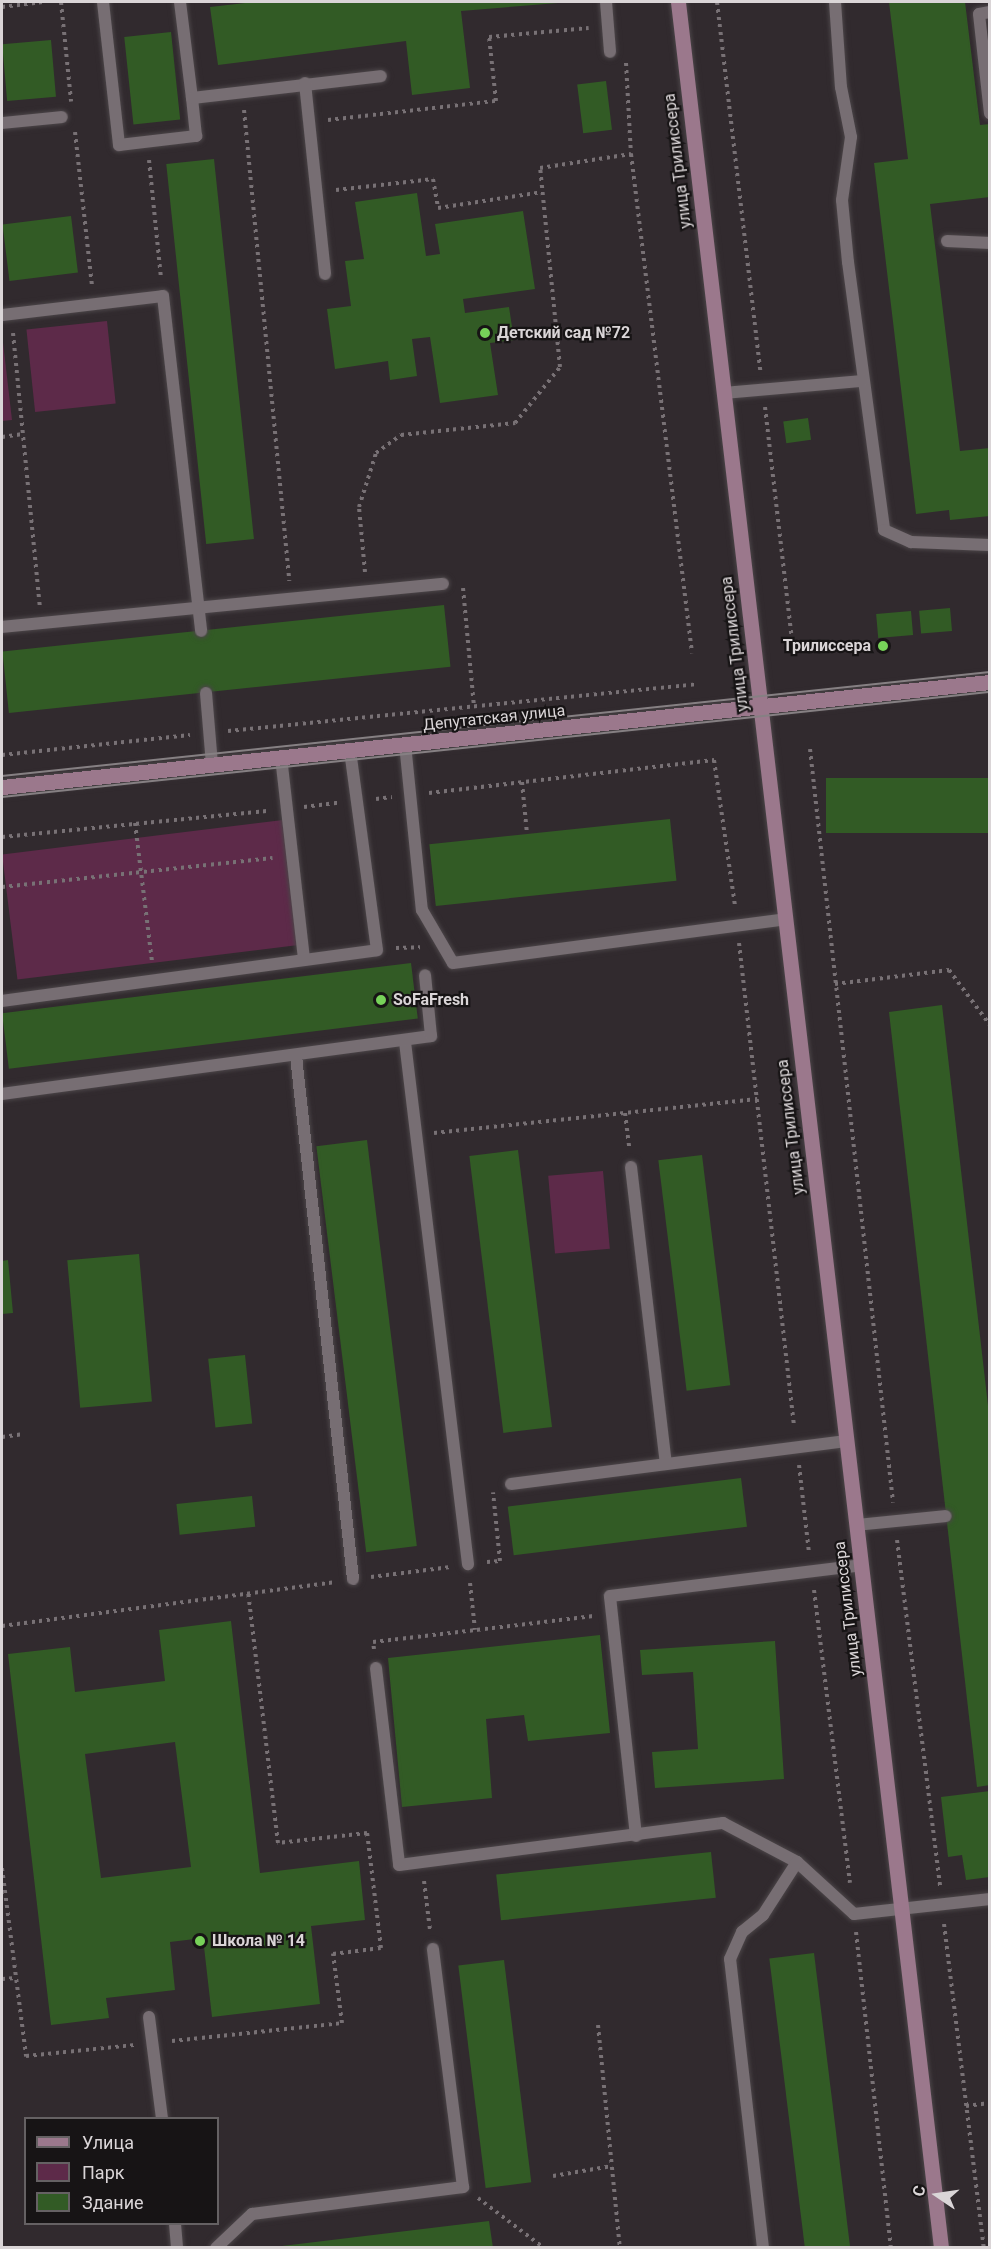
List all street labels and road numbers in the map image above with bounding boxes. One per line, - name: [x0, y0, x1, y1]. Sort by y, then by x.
- street label: улица Трилиссера: [660, 92, 696, 230]
- street label: улица Трилиссера: [717, 575, 753, 713]
- street label: Депутатская улица: [422, 701, 566, 735]
- street label: улица Трилиссера: [773, 1058, 809, 1196]
- street label: улица Трилиссера: [830, 1540, 866, 1678]

